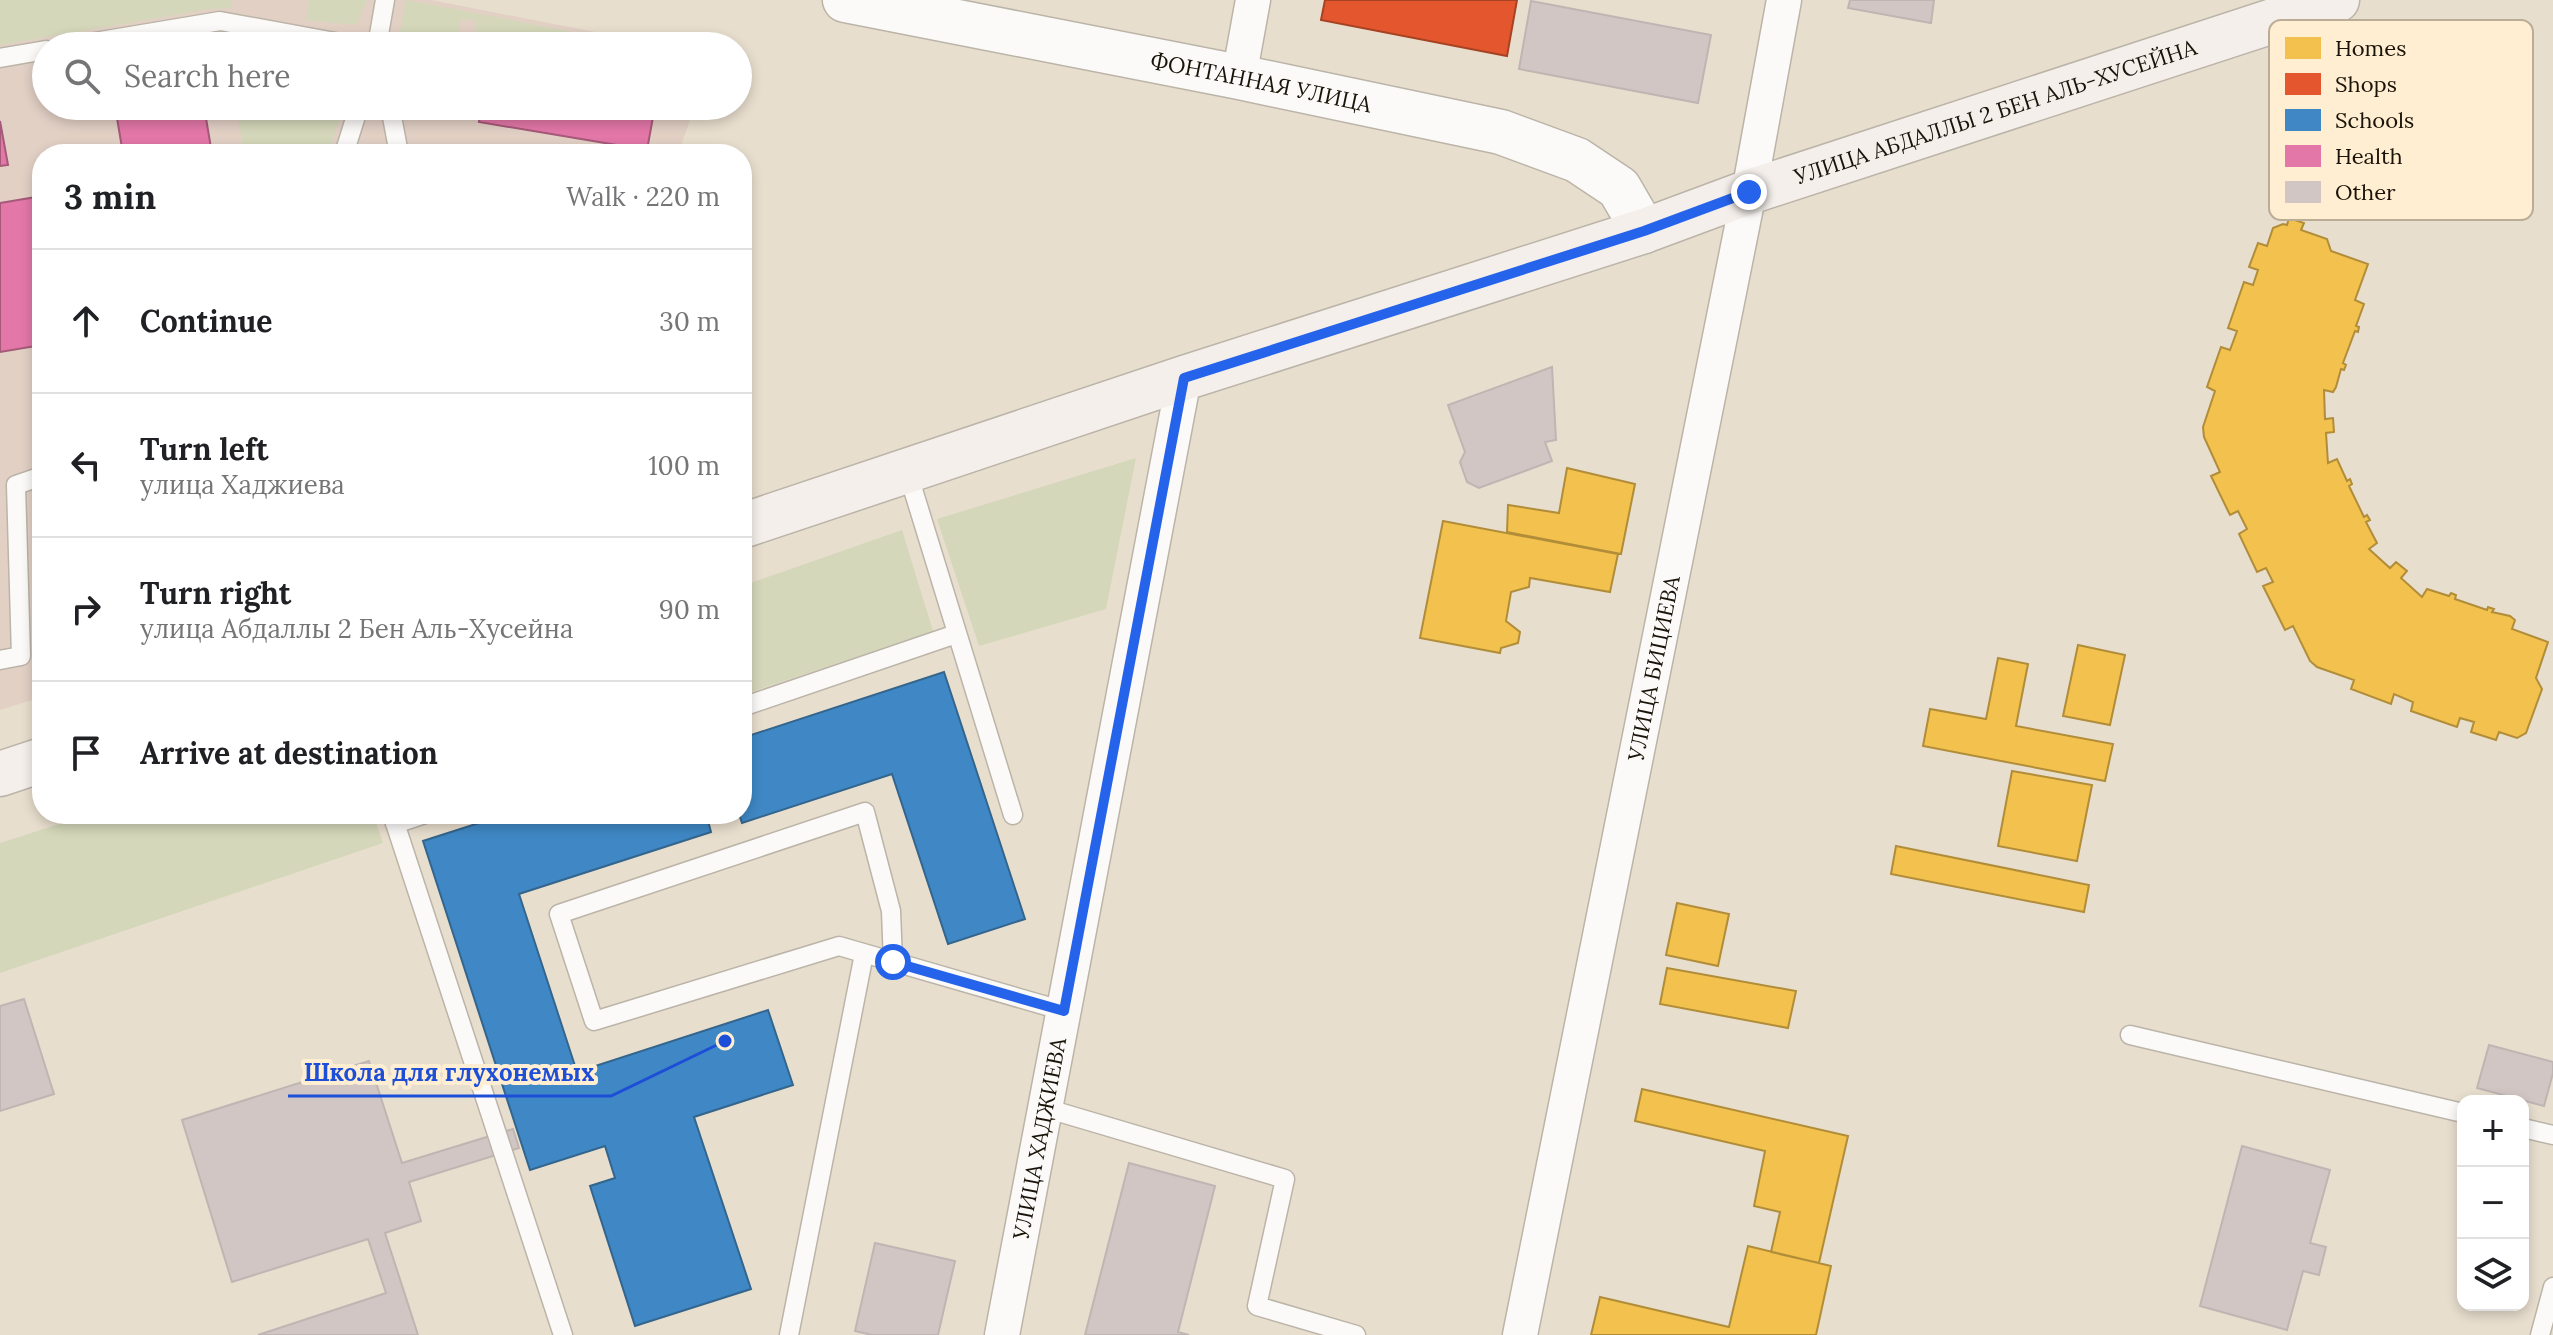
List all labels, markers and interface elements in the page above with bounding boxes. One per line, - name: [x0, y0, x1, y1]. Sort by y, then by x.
- legend: [2269, 20, 2533, 220]
- search box: [32, 32, 752, 120]
- street label: УЛИЦА АБДАЛЛЫ 2 БЕН АЛЬ-ХУСЕЙНА: [1789, 32, 2201, 191]
- text: Homes: [2335, 34, 2406, 62]
- street label: ФОНТАННАЯ УЛИЦА: [1148, 46, 1375, 119]
- icon: search: [60, 54, 104, 98]
- text: Search here: [124, 57, 291, 95]
- text: Shops: [2335, 70, 2397, 98]
- text: Schools: [2335, 106, 2414, 134]
- text: Health: [2335, 142, 2403, 170]
- route end: [1731, 174, 1767, 210]
- text: 3 min: [64, 175, 156, 218]
- text: Other: [2335, 178, 2396, 206]
- text: Walk · 220 m: [566, 180, 720, 213]
- icon: ahead: [64, 299, 108, 343]
- text: Continue: [140, 302, 272, 340]
- text: 30 m: [659, 305, 720, 338]
- text: Turn left: [140, 430, 268, 468]
- icon: left: [64, 443, 108, 487]
- text: 100 m: [648, 449, 720, 482]
- text: улица Хаджиева: [140, 468, 345, 501]
- street label: УЛИЦА БИЦИЕВА: [1621, 572, 1686, 764]
- text: Turn right: [140, 574, 291, 612]
- icon: right: [64, 587, 108, 631]
- text: 90 m: [659, 593, 720, 626]
- text: улица Абдаллы 2 Бен Аль-Хусейна: [140, 612, 573, 645]
- icon: arrive: [64, 731, 108, 775]
- text: Arrive at destination: [140, 734, 438, 772]
- route start: [875, 944, 911, 980]
- street label: УЛИЦА ХАДЖИЕВА: [1006, 1034, 1073, 1243]
- callout: Школа для глухонемых: [288, 1048, 611, 1096]
- text: Школа для глухонемых: [304, 1057, 594, 1088]
- map controls: [2457, 1095, 2529, 1311]
- button: +: [2457, 1095, 2529, 1167]
- button: −: [2457, 1167, 2529, 1239]
- button: layers: [2457, 1239, 2529, 1311]

